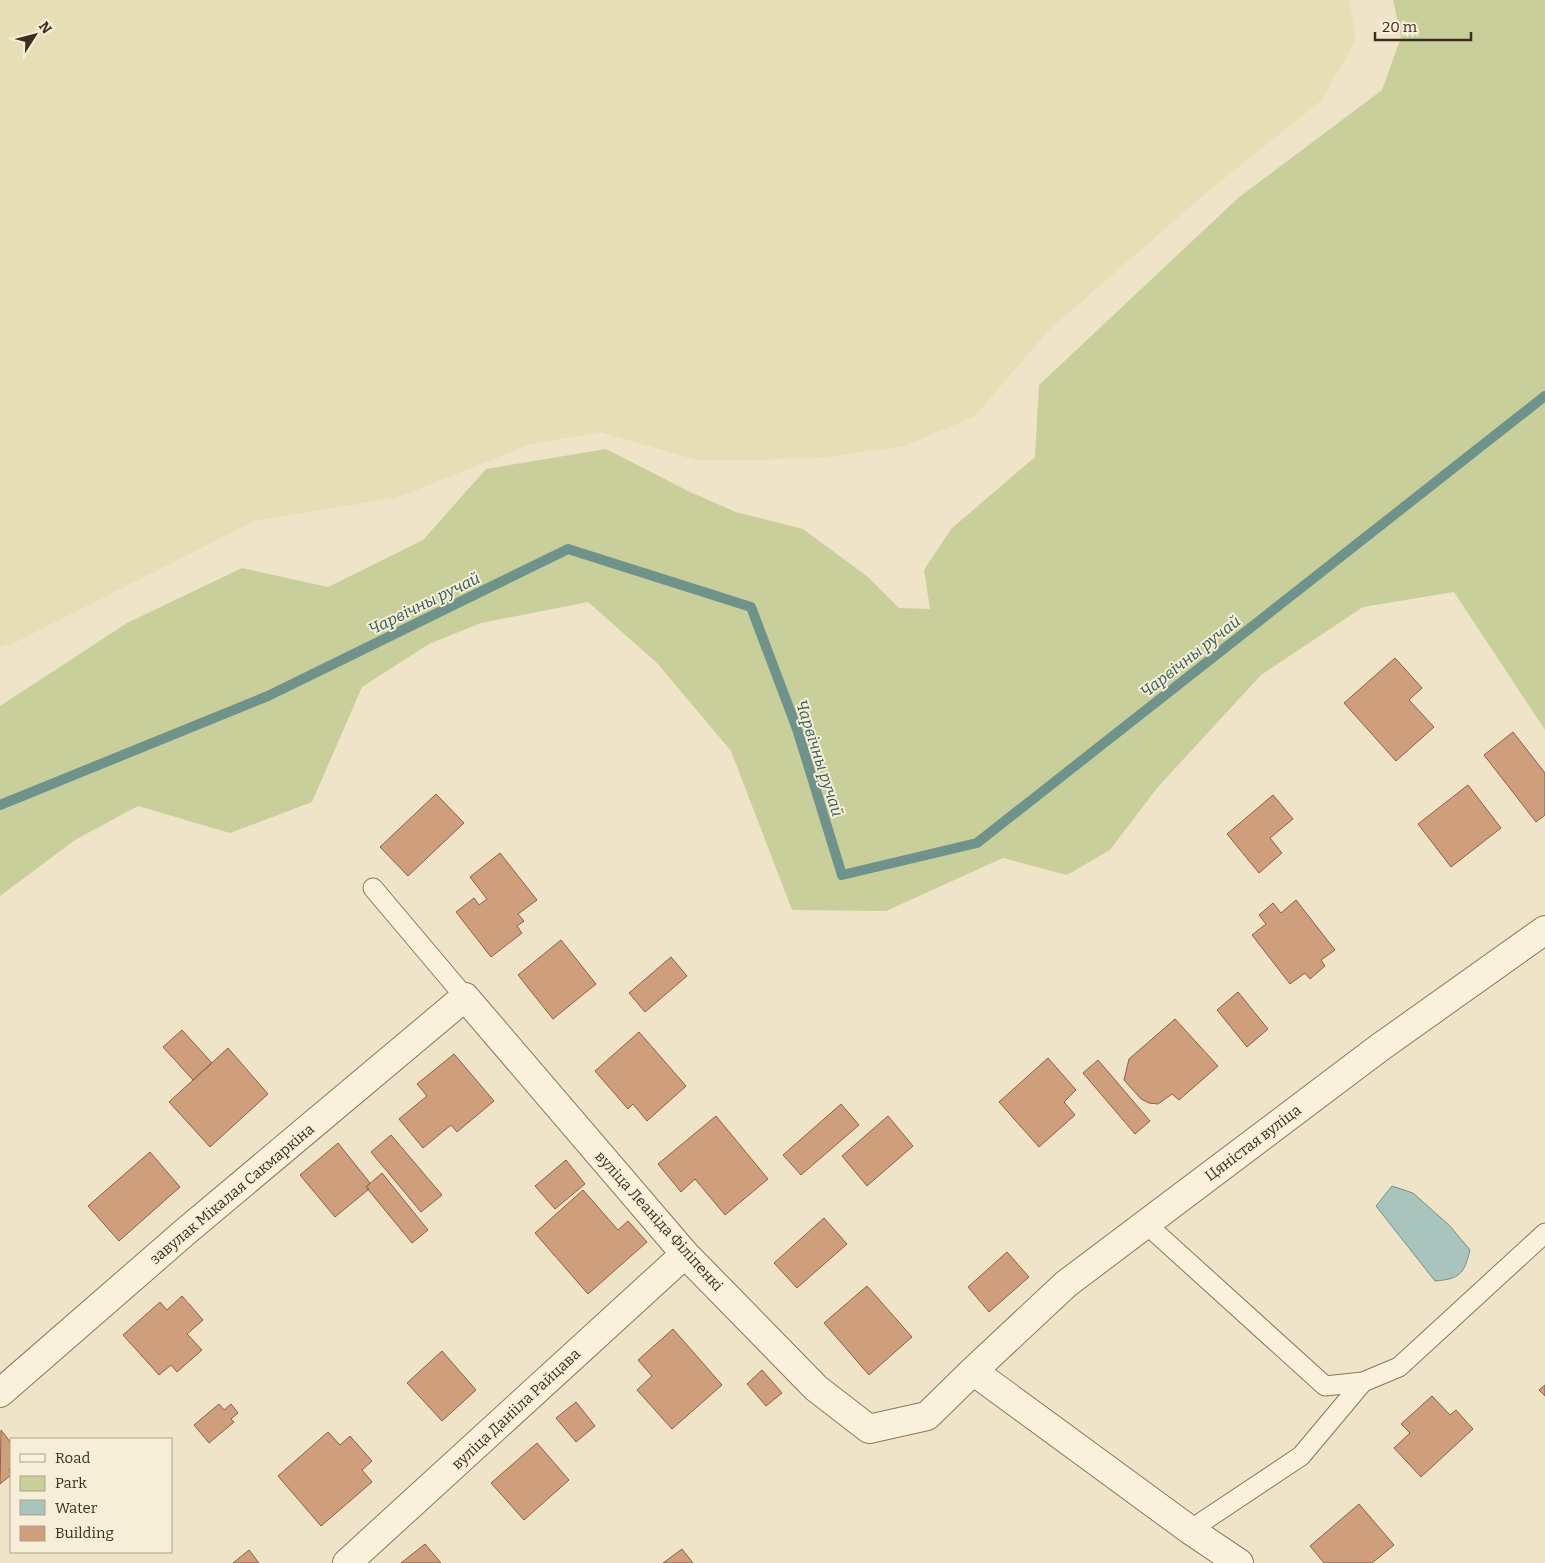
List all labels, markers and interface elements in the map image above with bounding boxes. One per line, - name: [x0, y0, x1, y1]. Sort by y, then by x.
- north arrow: [10, 10, 60, 60]
- scale bar: [1375, 10, 1471, 42]
- text: N: [35, 18, 55, 37]
- text: 20 m: [1382, 18, 1418, 36]
- water label: Чарвічны ручай: [365, 568, 483, 639]
- water label: Чарвічны ручай: [1136, 611, 1244, 701]
- water label: Чарвічны ручай: [792, 697, 847, 819]
- street label: Цяністая вуліца: [1201, 1101, 1305, 1185]
- street label: завулак Мікалая Сакмаркіна: [146, 1120, 318, 1268]
- street label: вуліца Леаніда Філіпенкі: [591, 1147, 727, 1295]
- street label: вуліца Данііла Райцава: [448, 1345, 584, 1473]
- legend: [10, 1438, 172, 1553]
- text: Road: [55, 1449, 90, 1467]
- text: Park: [55, 1474, 87, 1492]
- text: Water: [55, 1499, 98, 1517]
- text: Building: [55, 1524, 114, 1542]

